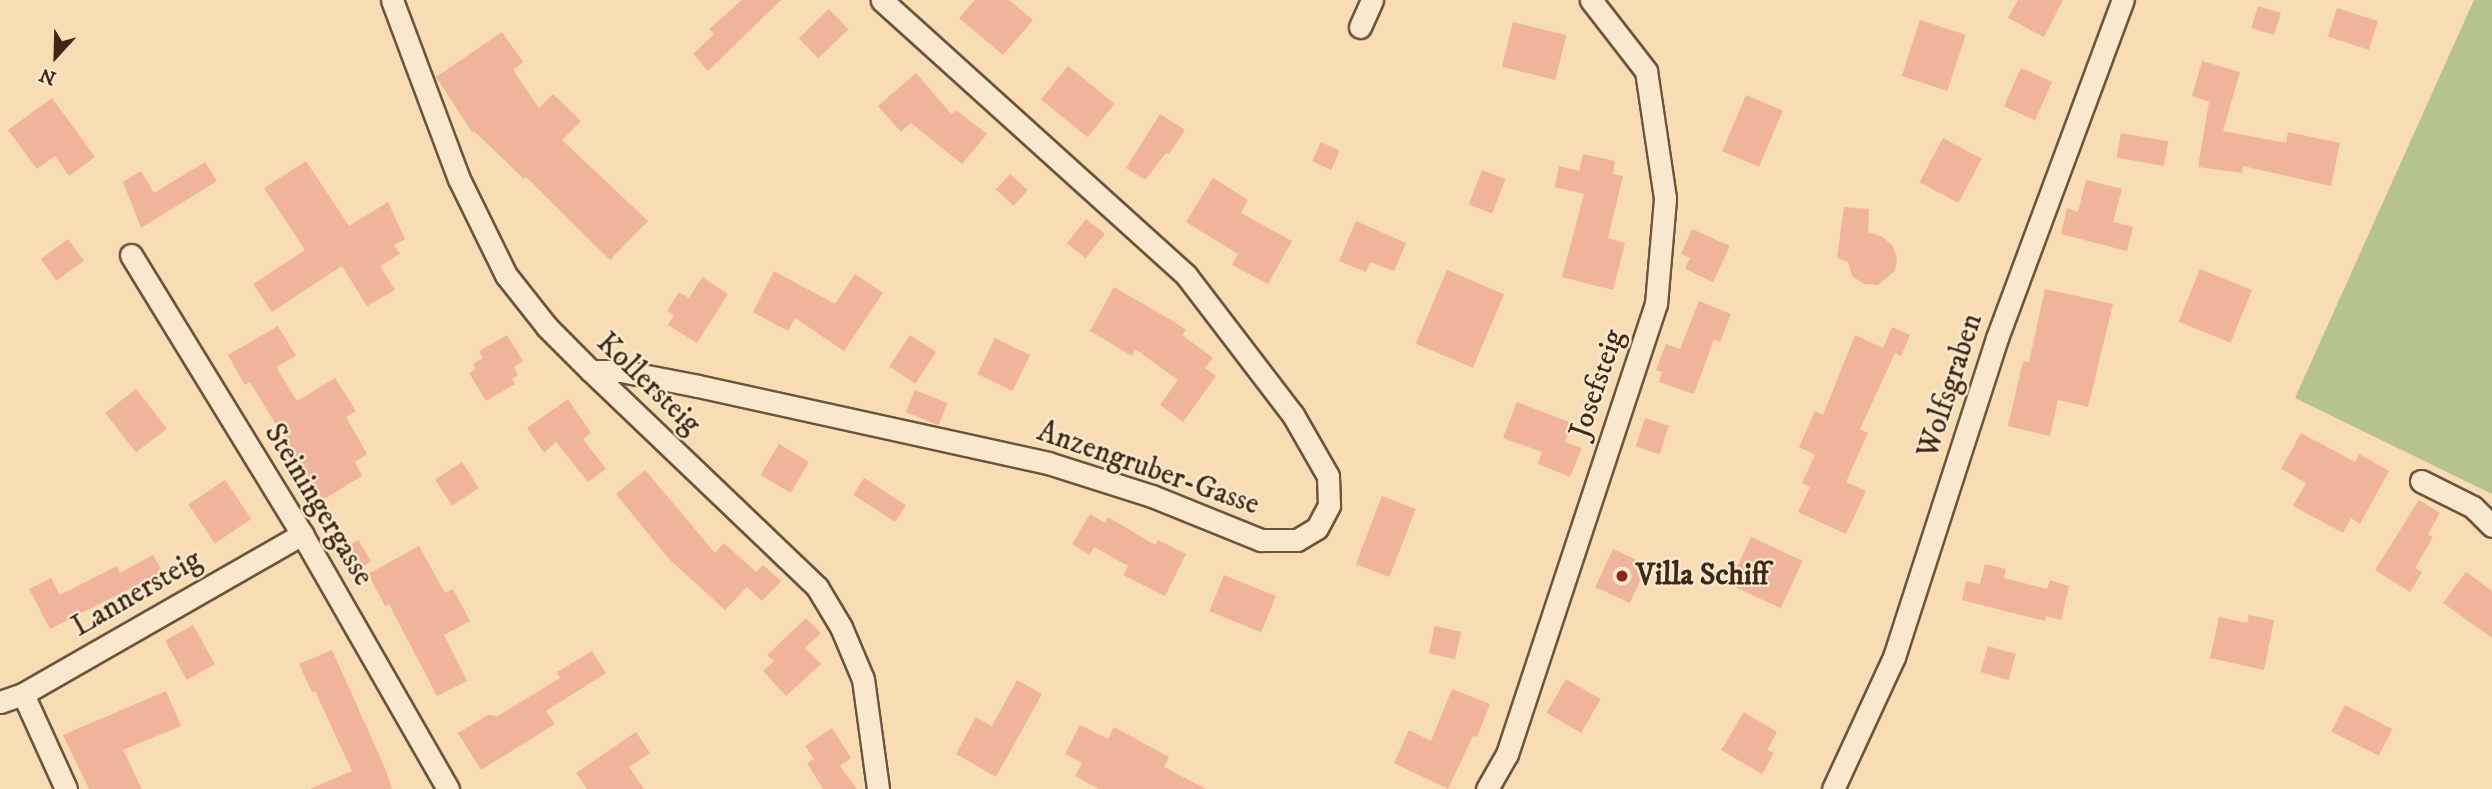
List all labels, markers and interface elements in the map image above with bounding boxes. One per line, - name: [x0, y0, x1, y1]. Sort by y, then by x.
- north arrow: [21, 21, 91, 91]
- text: N: [36, 62, 59, 90]
- street label: Wolfsgraben: [1911, 309, 1991, 463]
- street label: Josefsteig: [1563, 325, 1633, 443]
- street label: Kollersteig: [588, 326, 708, 442]
- street label: Anzengruber-Gasse: [1032, 414, 1264, 524]
- street label: Steiningergasse: [256, 417, 380, 593]
- street label: Lannersteig: [66, 543, 208, 645]
- place label: Villa Schiff: [1636, 558, 1769, 594]
- marker: Villa Schiff: [1614, 568, 1630, 584]

